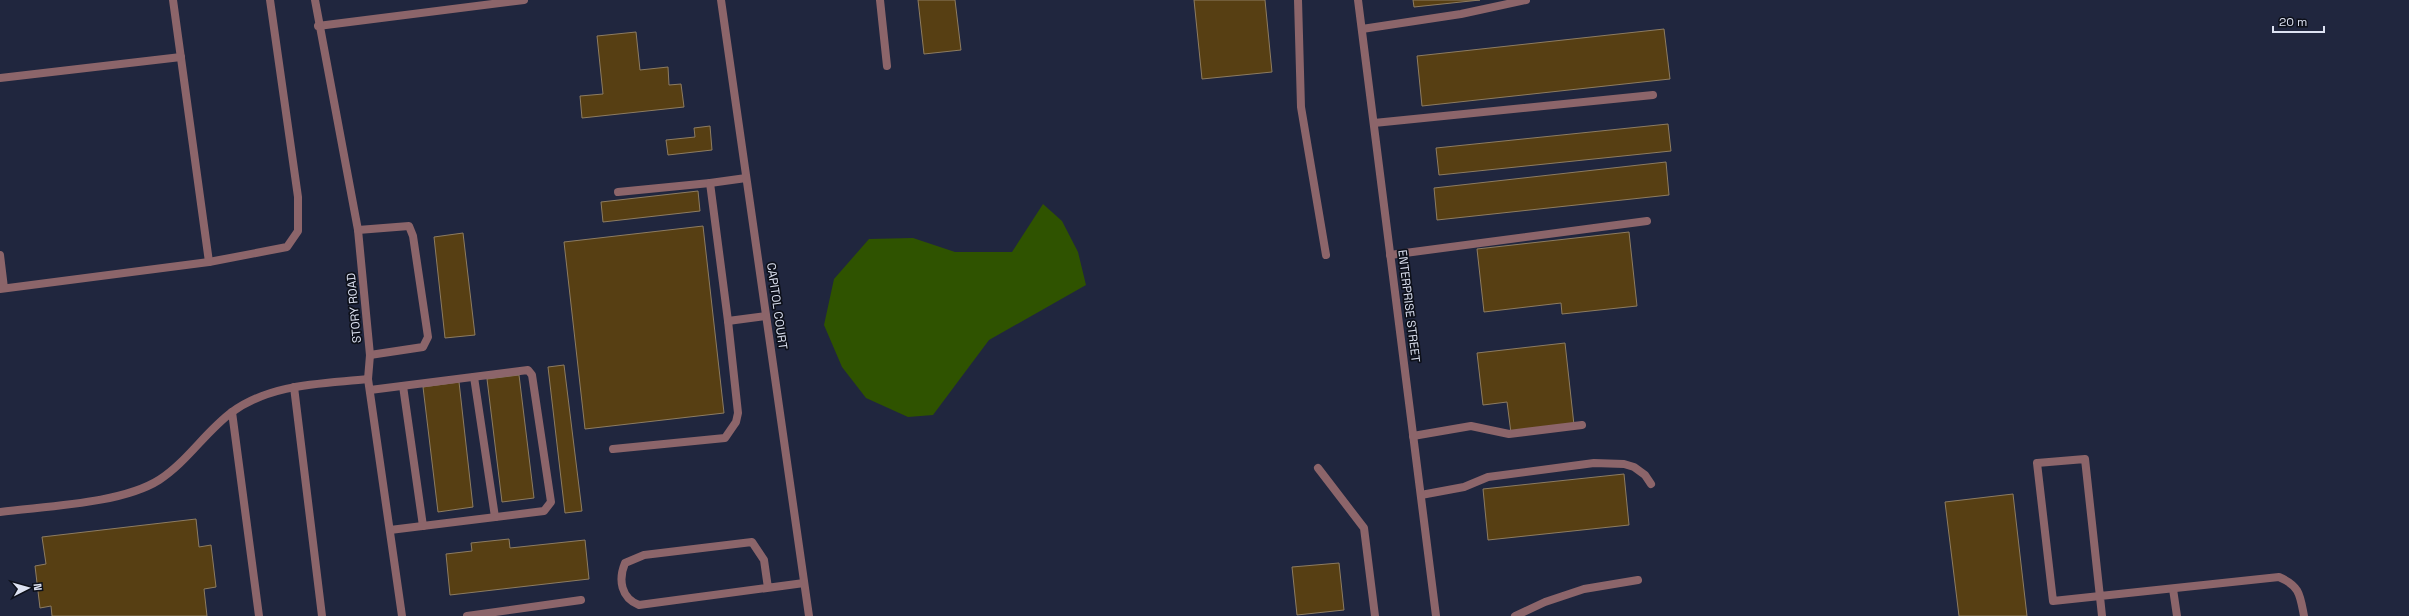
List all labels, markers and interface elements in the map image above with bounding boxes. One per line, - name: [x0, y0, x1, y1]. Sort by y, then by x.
- scale bar: [2273, 8, 2324, 34]
- text: 20 m: [2279, 14, 2307, 30]
- street label: ENTERPRISE STREET: [1394, 249, 1424, 363]
- street label: CAPITOL COURT: [763, 262, 791, 350]
- street label: STORY ROAD: [343, 272, 365, 344]
- north arrow: [8, 568, 48, 608]
- text: N: [31, 583, 45, 591]

